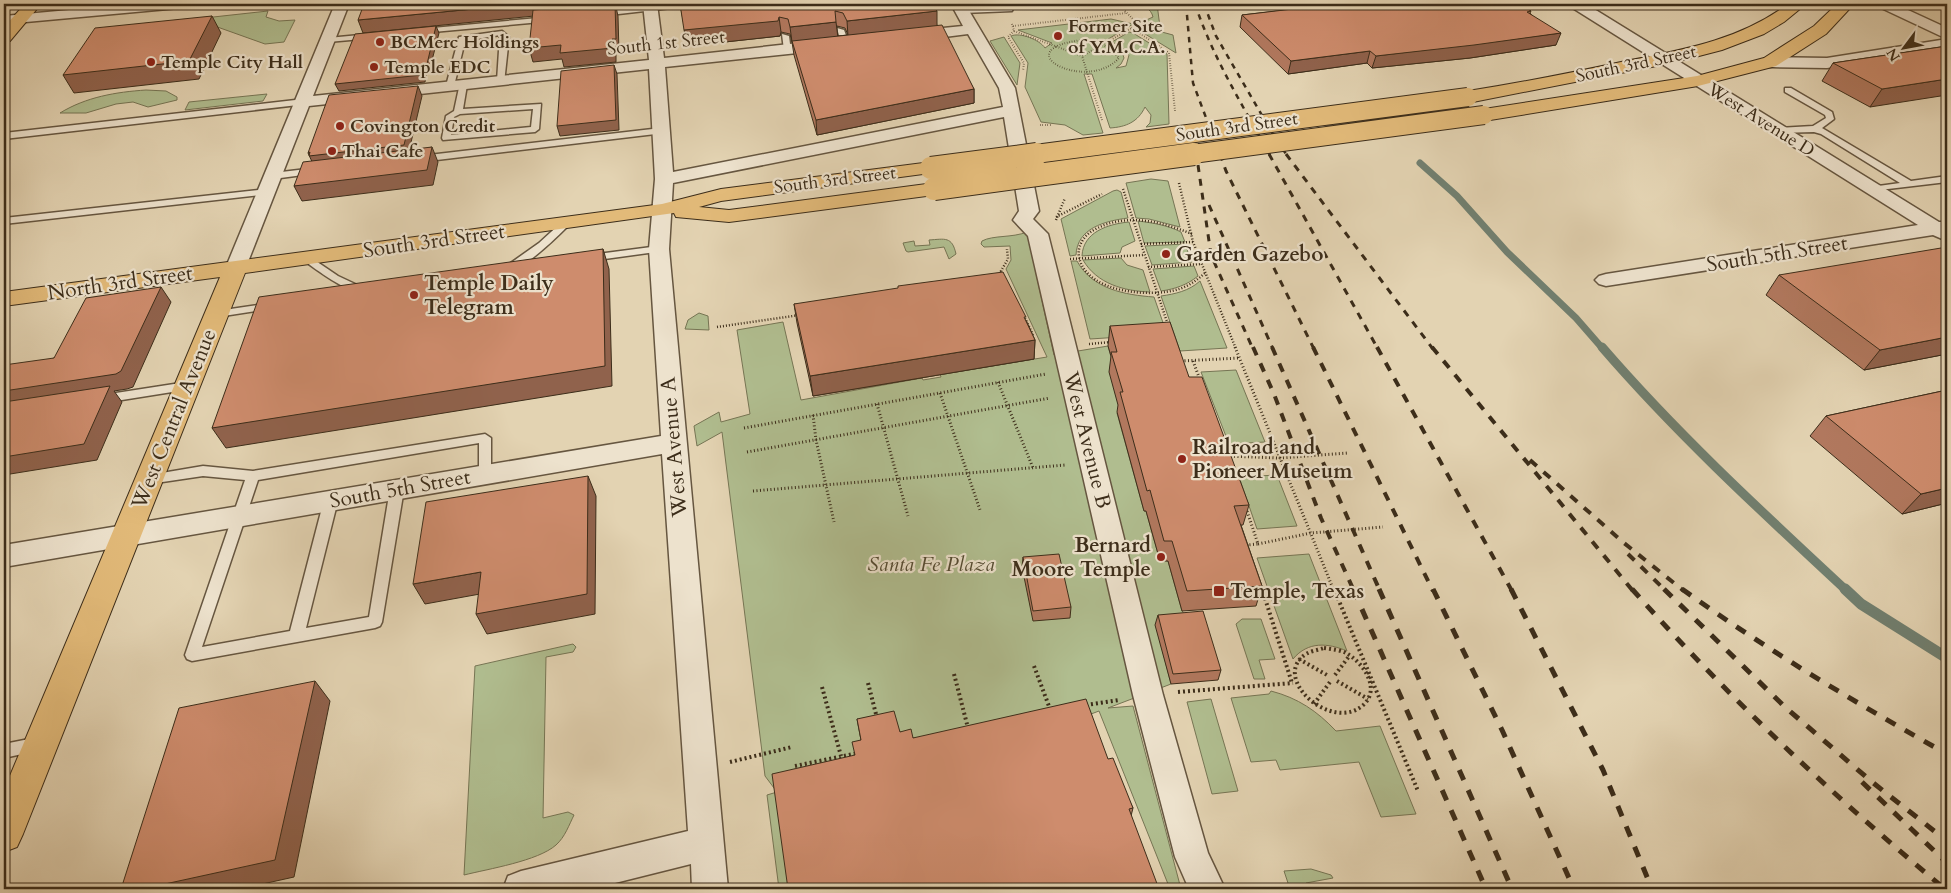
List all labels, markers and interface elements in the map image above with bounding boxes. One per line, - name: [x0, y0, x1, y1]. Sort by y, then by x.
- place label: Former Site of Y.M.C.A.: [1068, 14, 1166, 60]
- north arrow: [1878, 22, 1928, 72]
- street label: South 1st Street: [606, 24, 726, 62]
- place label: BCMerc Holdings: [390, 30, 539, 55]
- marker: Former Site of Y.M.C.A.: [1052, 30, 1064, 42]
- marker: BCMerc Holdings: [374, 36, 386, 48]
- street label: South 3rd Street: [1573, 39, 1699, 89]
- text: N: [1882, 44, 1905, 65]
- place label: Temple City Hall: [161, 50, 303, 75]
- place label: Temple EDC: [384, 55, 491, 80]
- marker: Temple City Hall: [145, 56, 157, 68]
- marker: Temple EDC: [368, 61, 380, 73]
- street label: West Avenue D: [1702, 76, 1820, 163]
- street label: South 3rd Street: [1175, 106, 1300, 148]
- place label: Covington Credit: [350, 114, 496, 139]
- marker: Covington Credit: [334, 120, 346, 132]
- place label: Thai Cafe: [342, 139, 424, 164]
- marker: Thai Cafe: [326, 145, 338, 157]
- street label: South 3rd Street: [773, 160, 898, 200]
- street label: South 3rd Street: [361, 217, 507, 265]
- street label: South 5th Street: [1704, 228, 1850, 279]
- place label: Garden Gazebo: [1176, 240, 1323, 269]
- marker: Garden Gazebo: [1160, 248, 1172, 260]
- street label: North 3rd Street: [45, 258, 195, 308]
- place label: Temple Daily Telegram: [424, 269, 554, 322]
- marker: Temple Daily Telegram: [408, 289, 420, 301]
- street label: West Central Avenue: [124, 325, 223, 514]
- street label: West Avenue B: [1056, 368, 1118, 511]
- street label: West Avenue A: [653, 376, 695, 519]
- place label: Railroad and Pioneer Museum: [1192, 433, 1353, 486]
- marker: Railroad and Pioneer Museum: [1176, 453, 1188, 465]
- street label: South 5th Street: [327, 462, 473, 516]
- place label: Bernard Moore Temple: [1011, 531, 1151, 584]
- park label: Santa Fe Plaza: [867, 550, 995, 579]
- marker: Bernard Moore Temple: [1155, 551, 1167, 563]
- place label: Temple, Texas: [1230, 577, 1364, 606]
- marker: Temple, Texas: [1212, 584, 1226, 598]

